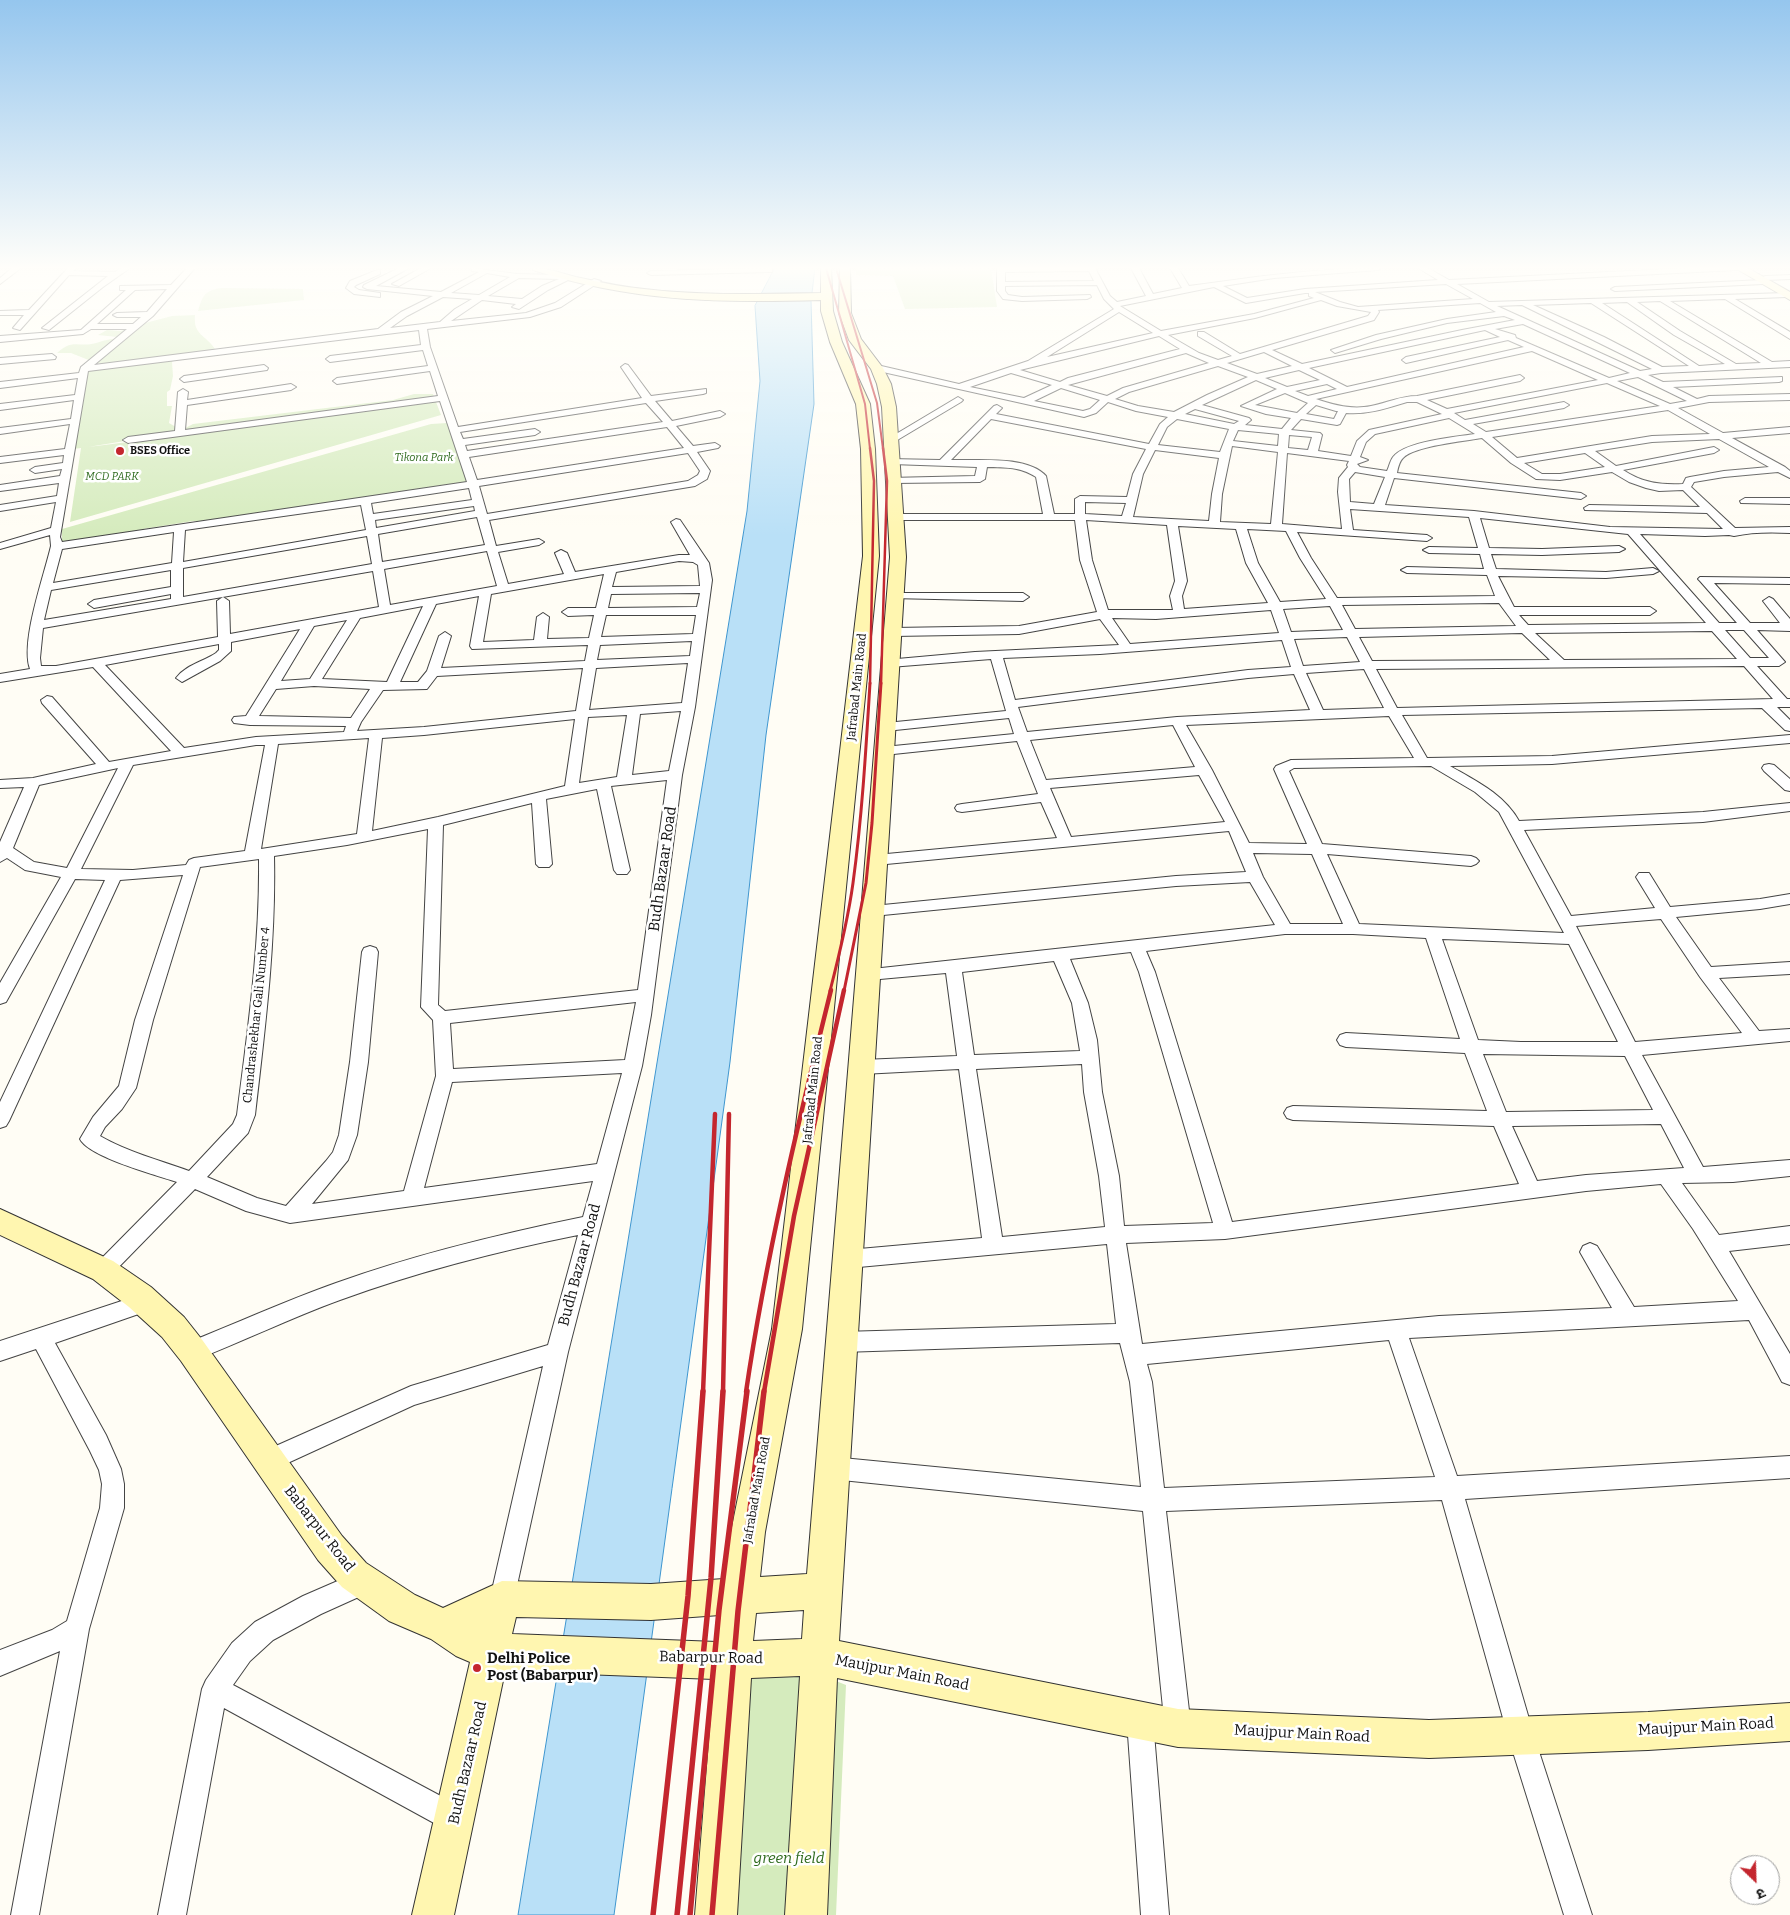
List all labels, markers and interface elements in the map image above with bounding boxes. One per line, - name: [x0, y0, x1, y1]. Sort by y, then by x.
- place label: BSES Office: [130, 444, 190, 458]
- marker: BSES Office: [114, 445, 126, 457]
- park label: Tikona Park: [394, 451, 454, 465]
- park label: MCD PARK: [85, 470, 139, 484]
- street label: Jafrabad Main Road: [844, 633, 870, 741]
- street label: Budh Bazaar Road: [645, 805, 681, 933]
- street label: Chandrashekhar Gali Number 4: [241, 926, 273, 1104]
- street label: Jafrabad Main Road: [800, 1036, 826, 1144]
- street label: Budh Bazaar Road: [555, 1202, 605, 1328]
- street label: Jafrabad Main Road: [741, 1436, 773, 1544]
- street label: Babarpur Road: [280, 1482, 358, 1576]
- street label: Babarpur Road: [659, 1648, 763, 1668]
- place label: Delhi Police Post (Babarpur): [487, 1650, 598, 1685]
- street label: Maujpur Main Road: [833, 1651, 971, 1695]
- marker: Delhi Police Post (Babarpur): [471, 1662, 483, 1674]
- street label: Budh Bazaar Road: [445, 1700, 491, 1826]
- street label: Maujpur Main Road: [1638, 1714, 1774, 1740]
- street label: Maujpur Main Road: [1234, 1721, 1370, 1747]
- park label: green field: [754, 1850, 824, 1868]
- north arrow: [1730, 1855, 1780, 1905]
- text: उ: [1754, 1884, 1768, 1903]

